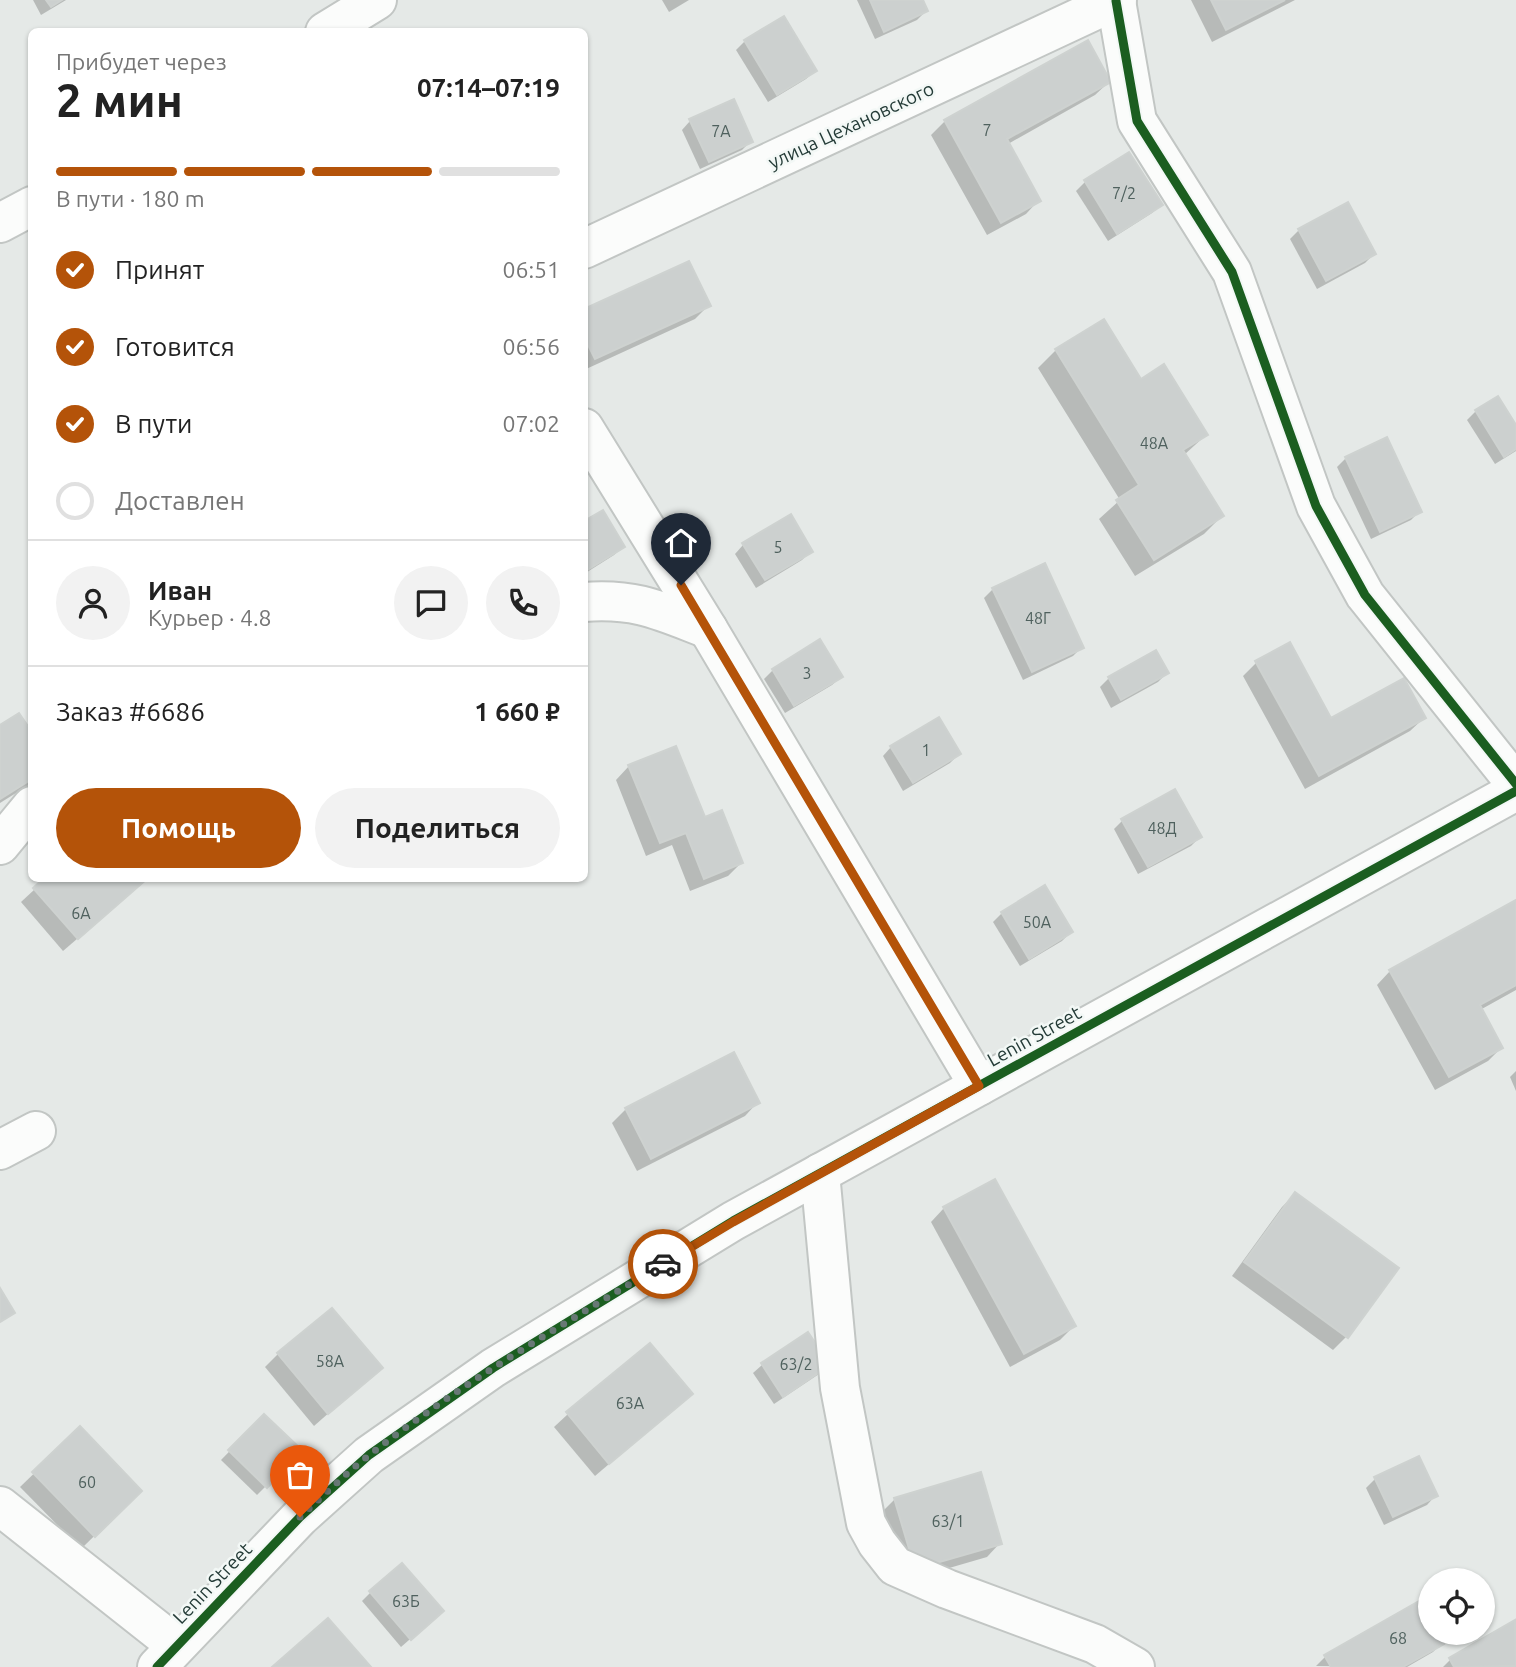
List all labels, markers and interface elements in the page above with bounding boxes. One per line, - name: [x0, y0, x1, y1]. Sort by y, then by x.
- text: Прибудет через: [56, 49, 227, 74]
- text: 07:14–07:19: [417, 73, 560, 102]
- text: 2 мин: [56, 74, 183, 126]
- street label: улица Цехановского: [765, 77, 937, 173]
- house number: 7: [982, 121, 992, 139]
- house number: 7А: [711, 122, 731, 140]
- house number: 7/2: [1112, 184, 1136, 202]
- text: В пути · 180 m: [56, 186, 205, 211]
- icon: check: [56, 251, 94, 289]
- text: Принят: [115, 255, 204, 284]
- text: 06:51: [502, 257, 560, 282]
- icon: check: [56, 328, 94, 366]
- text: Готовится: [115, 332, 235, 361]
- text: 06:56: [502, 334, 560, 359]
- icon: check: [56, 405, 94, 443]
- text: В пути: [115, 409, 192, 438]
- text: 07:02: [502, 411, 560, 436]
- house number: 48А: [1140, 434, 1169, 452]
- text: Доставлен: [115, 486, 245, 515]
- pin: [651, 513, 711, 585]
- icon: home: [662, 524, 700, 562]
- house number: 5: [773, 538, 783, 556]
- button: person: [56, 566, 130, 640]
- button: chat: [394, 566, 468, 640]
- button: phone: [486, 566, 560, 640]
- text: Иван: [148, 576, 212, 605]
- text: Курьер · 4.8: [148, 605, 272, 630]
- house number: 48Г: [1025, 609, 1051, 627]
- house number: 3: [802, 664, 812, 682]
- text: Заказ #6686: [56, 697, 205, 726]
- text: 1 660 ₽: [474, 697, 560, 726]
- house number: 1: [921, 741, 931, 759]
- button: Помощь: [56, 788, 301, 868]
- button: Поделиться: [315, 788, 560, 868]
- house number: 48Д: [1147, 819, 1177, 837]
- house number: 6А: [71, 904, 91, 922]
- house number: 50А: [1023, 913, 1052, 931]
- street label: Lenin Street: [983, 1001, 1085, 1071]
- courier: [628, 1229, 698, 1299]
- icon: car: [644, 1245, 682, 1283]
- house number: 58А: [316, 1352, 345, 1370]
- house number: 63/2: [780, 1355, 812, 1373]
- house number: 63А: [616, 1394, 645, 1412]
- pin: [270, 1445, 330, 1517]
- icon: bag: [281, 1456, 319, 1494]
- house number: 60: [78, 1473, 96, 1491]
- house number: 63/1: [932, 1512, 964, 1530]
- street label: Lenin Street: [168, 1538, 256, 1628]
- map controls: [1418, 1568, 1495, 1645]
- button: locate: [1418, 1568, 1495, 1645]
- house number: 63Б: [392, 1592, 420, 1610]
- house number: 68: [1389, 1629, 1407, 1647]

